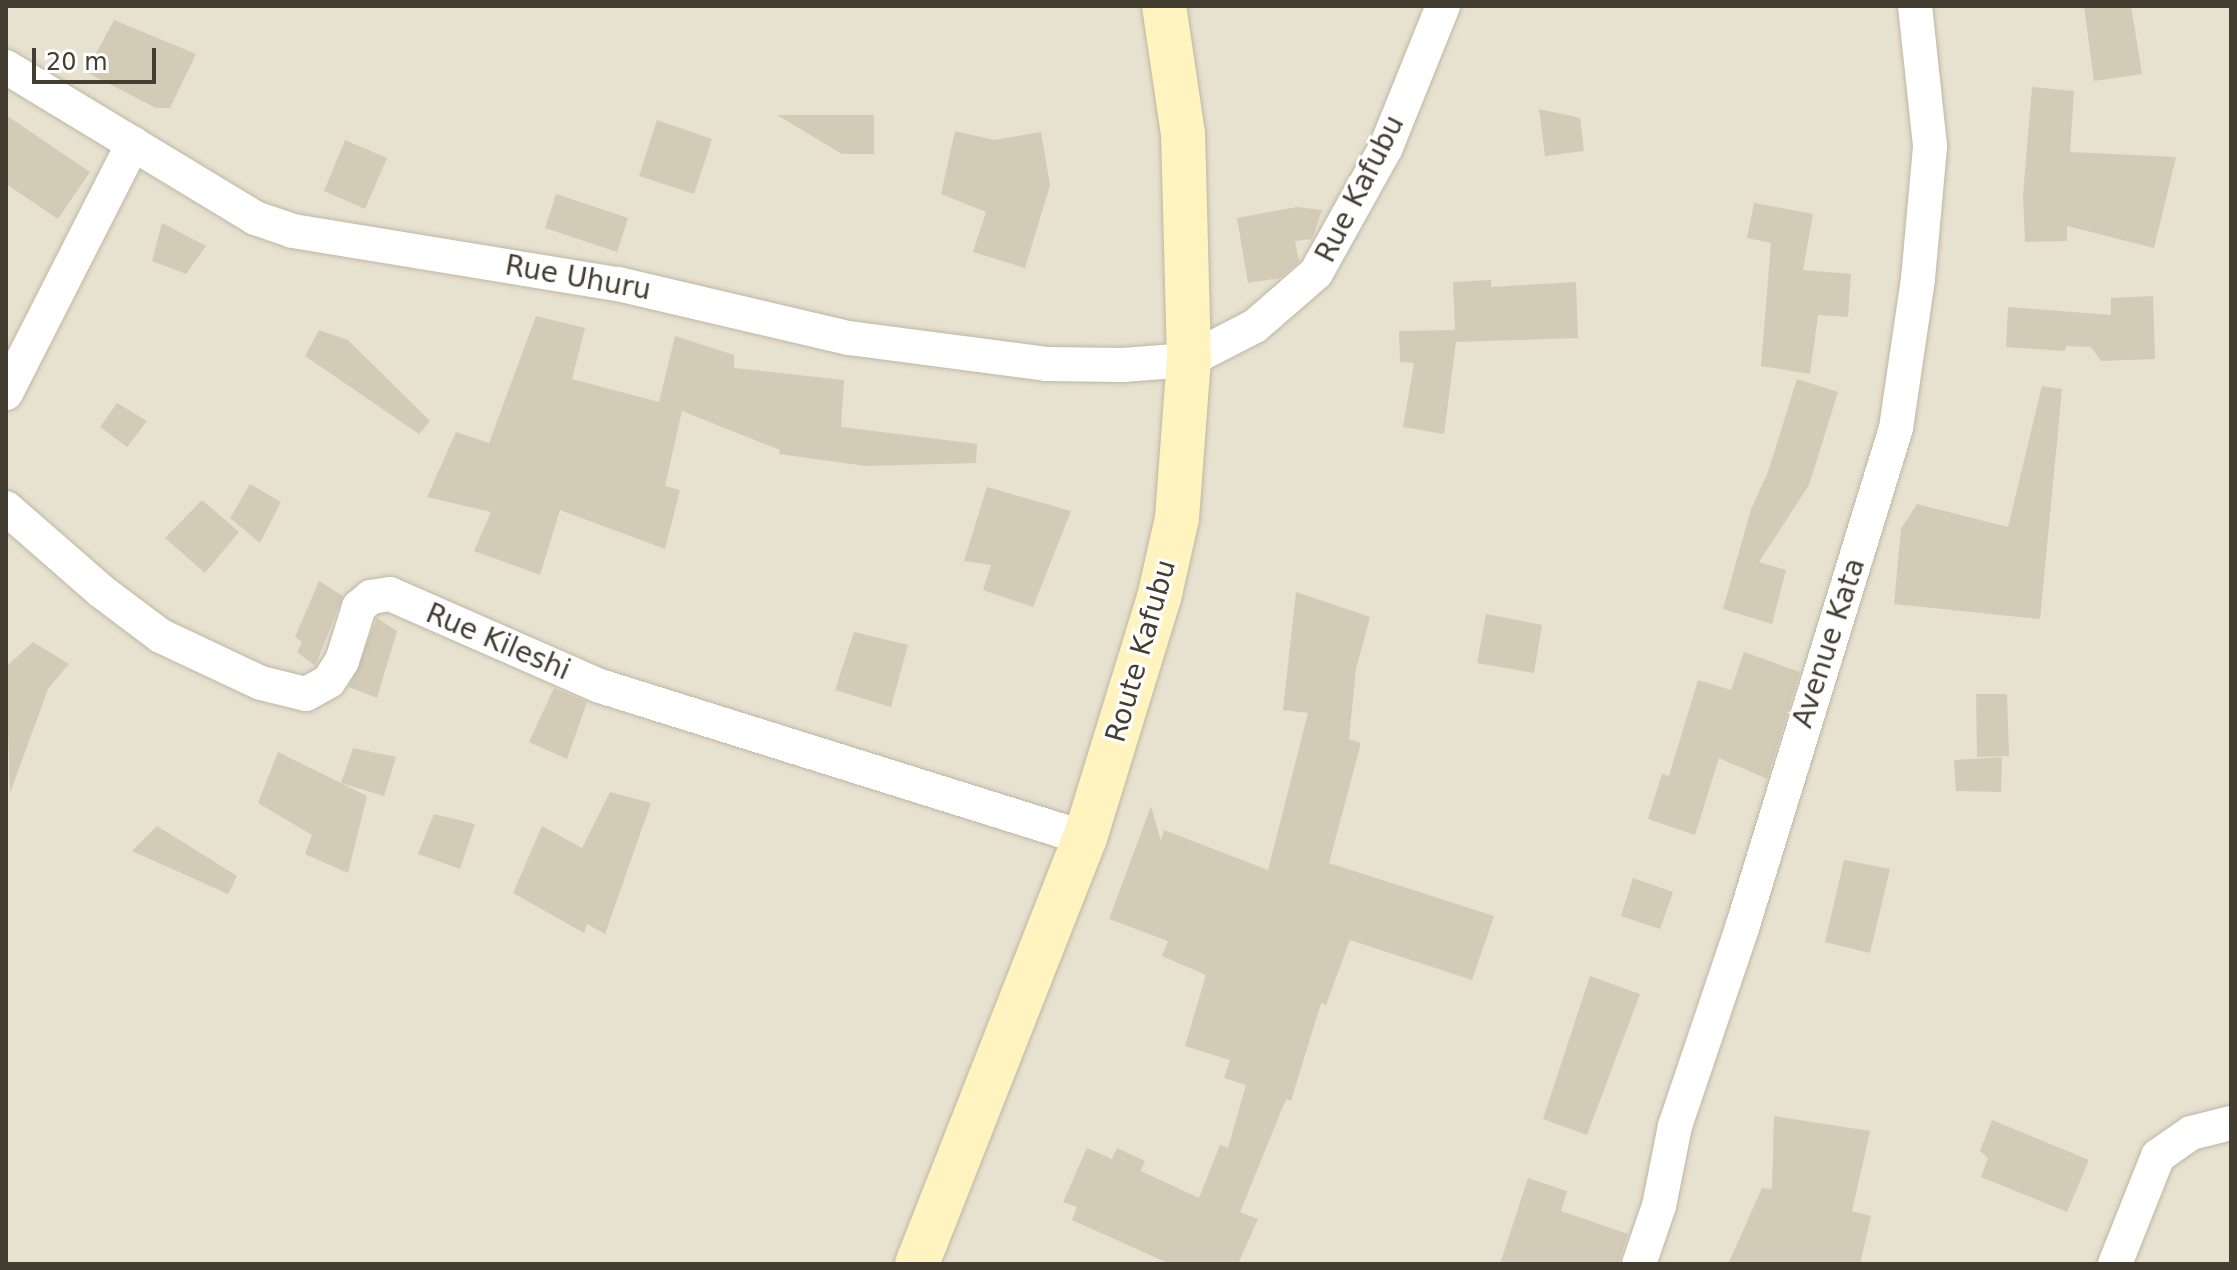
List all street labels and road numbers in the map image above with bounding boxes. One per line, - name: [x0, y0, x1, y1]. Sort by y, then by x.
- street label: Rue Kafubu: [1309, 110, 1411, 268]
- street label: Rue Uhuru: [503, 249, 653, 307]
- street label: Avenue Kata: [1786, 554, 1872, 732]
- street label: Route Kafubu: [1099, 556, 1183, 746]
- street label: Rue Kileshi: [421, 597, 575, 687]

